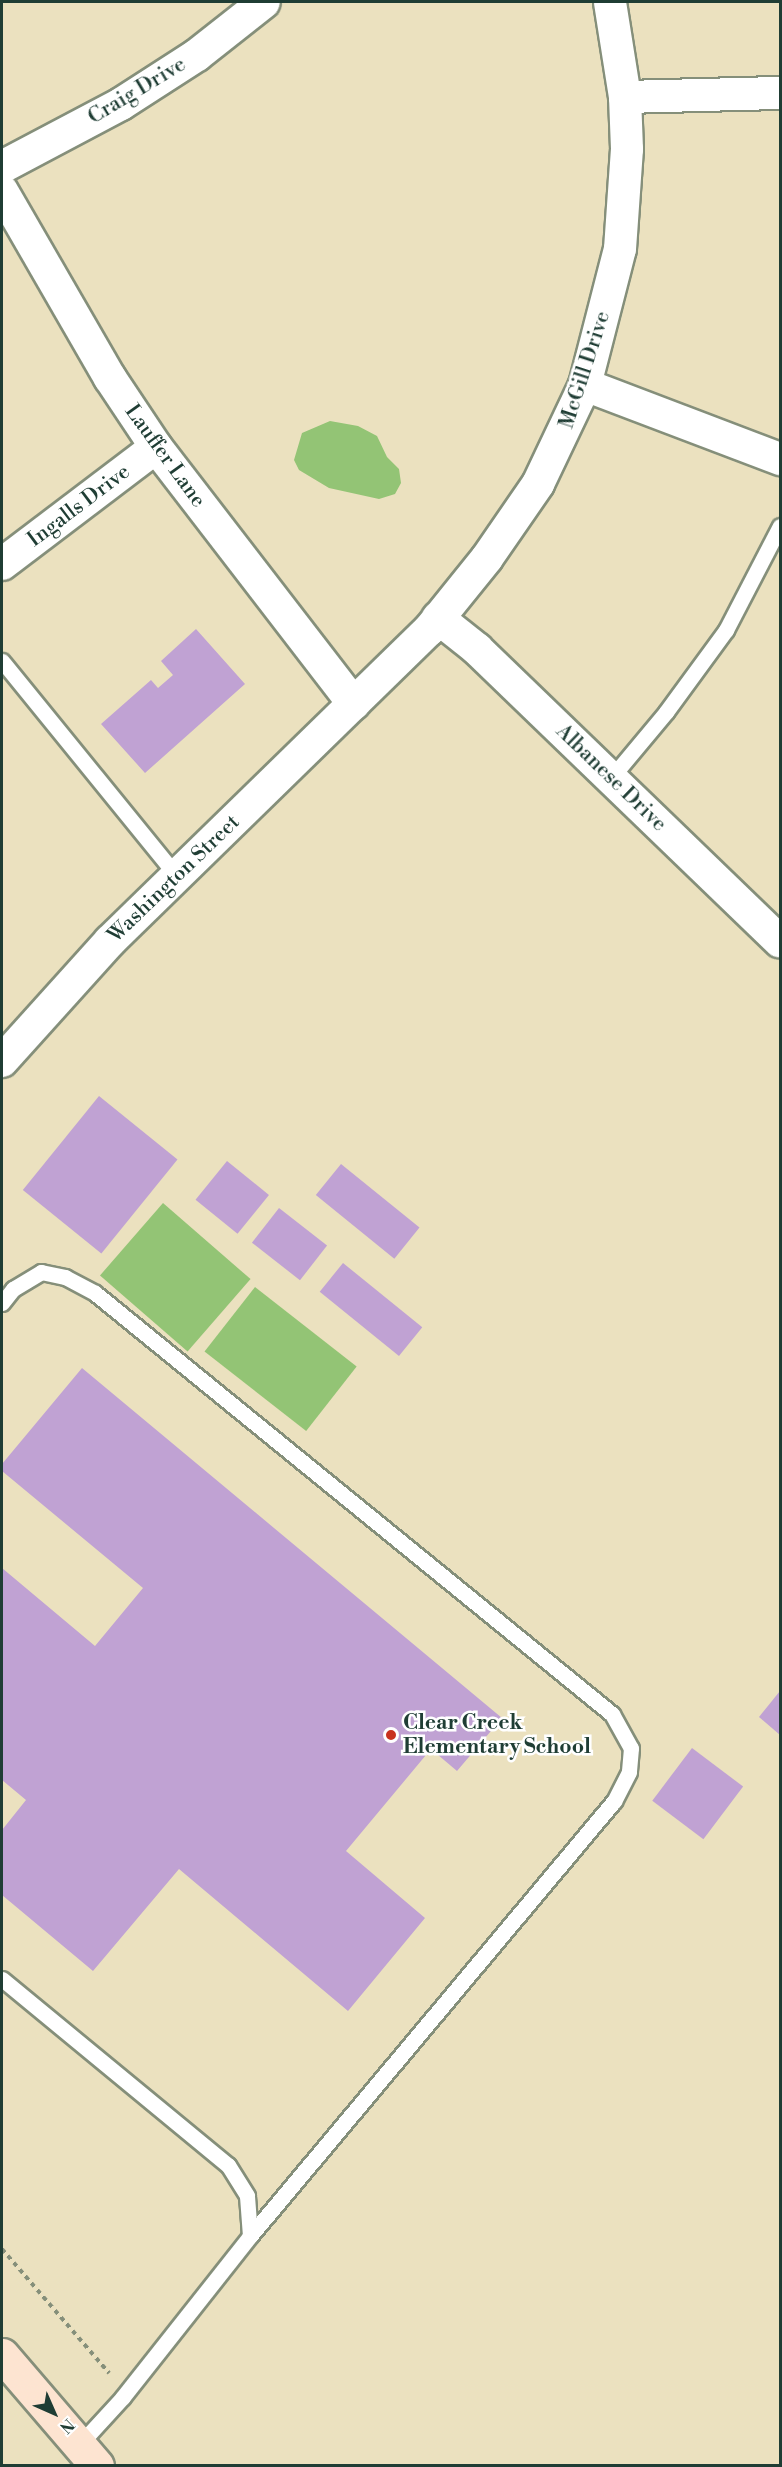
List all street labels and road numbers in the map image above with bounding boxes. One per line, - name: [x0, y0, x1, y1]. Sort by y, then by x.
- street label: Craig Drive: [84, 52, 190, 130]
- street label: McGill Drive: [554, 308, 616, 432]
- street label: Lauffer Lane: [119, 400, 211, 512]
- street label: Ingalls Drive: [23, 459, 135, 553]
- street label: Albanese Drive: [550, 719, 672, 837]
- street label: Washington Street: [103, 810, 245, 948]

